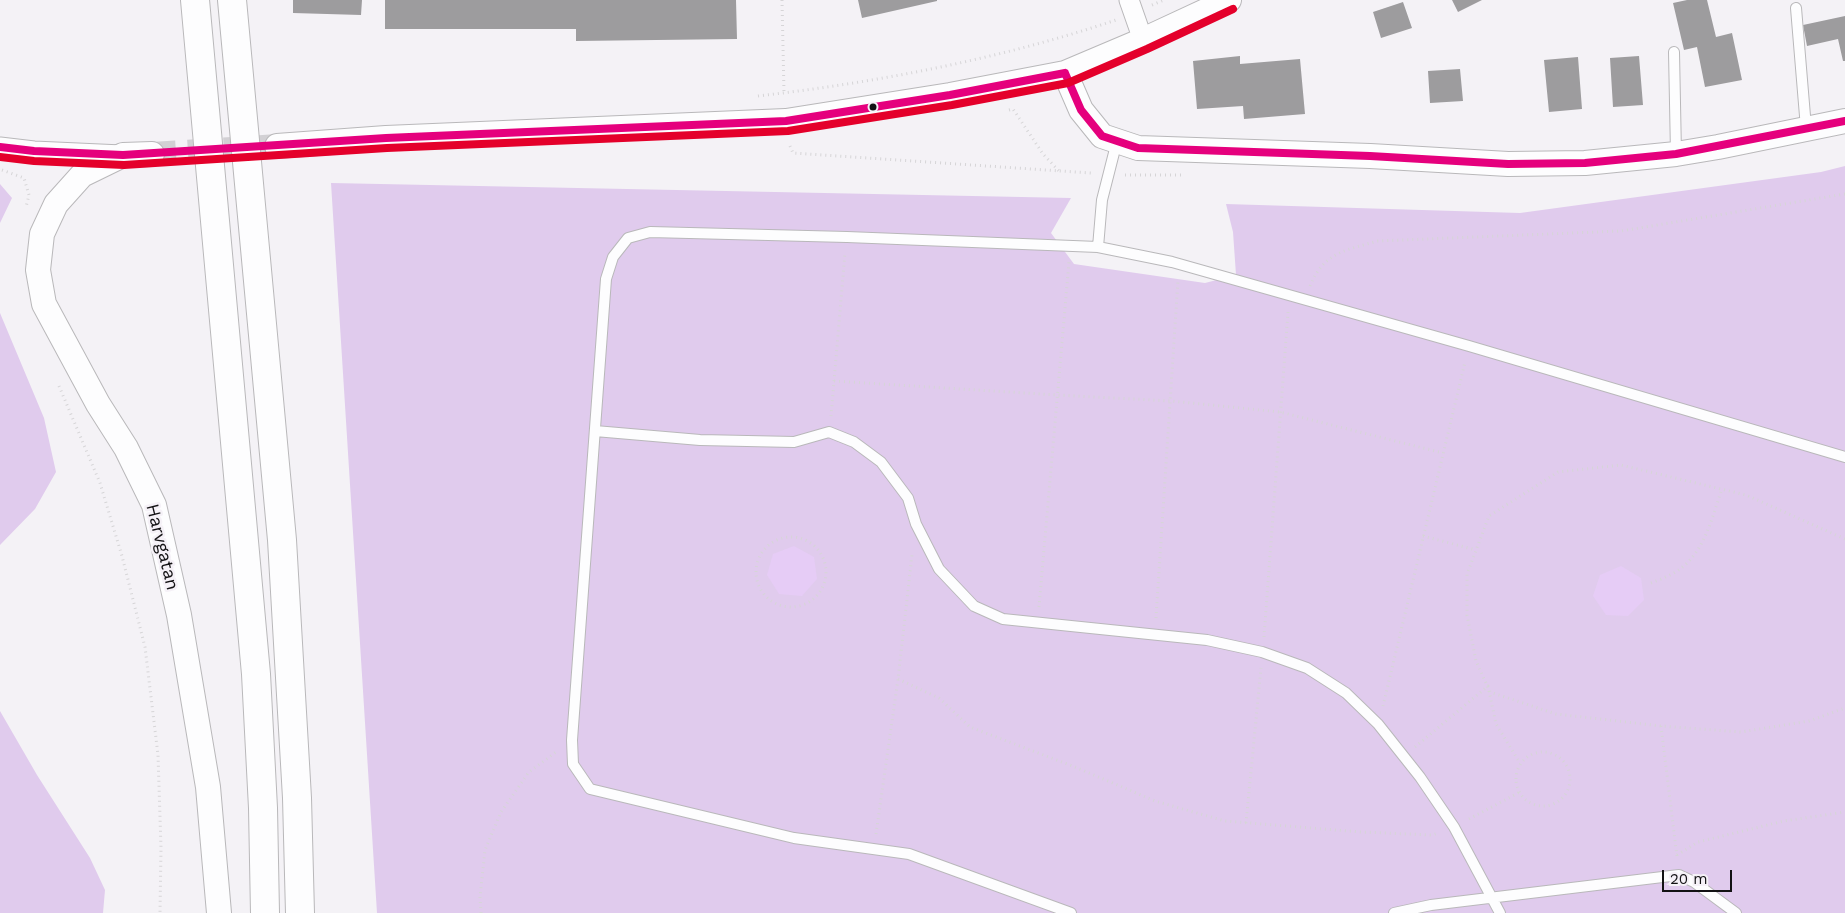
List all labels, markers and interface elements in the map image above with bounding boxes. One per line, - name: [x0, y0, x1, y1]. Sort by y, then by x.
- unlabelled marker: [868, 102, 878, 112]
- street label: Harvgatan: [141, 502, 183, 592]
- scale bar: [1665, 860, 1735, 892]
- text: 20 m: [1670, 870, 1708, 888]

